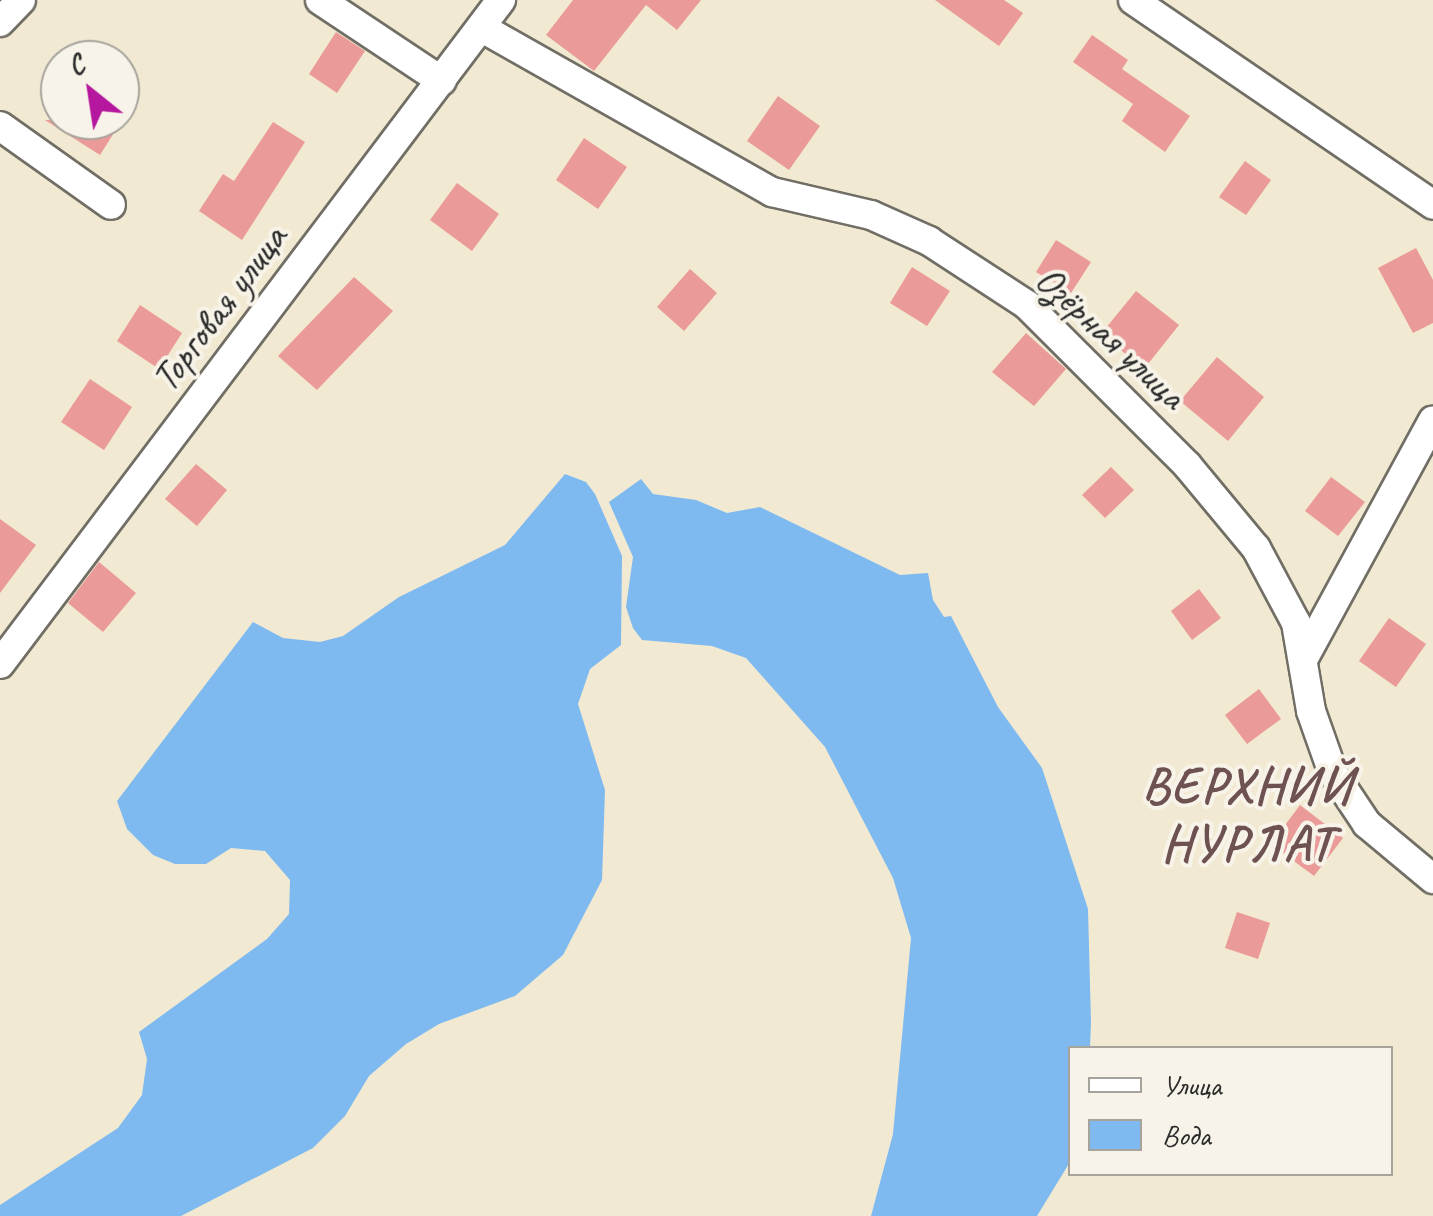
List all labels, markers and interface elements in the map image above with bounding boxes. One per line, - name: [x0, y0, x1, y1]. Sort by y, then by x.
- north arrow: [40, 40, 140, 140]
- text: С: [61, 47, 90, 84]
- street label: Торговая улица: [140, 214, 298, 402]
- street label: Озёрная улица: [1025, 254, 1197, 420]
- district label: ВЕРХНИЙ НУРЛАТ: [1138, 755, 1358, 872]
- legend: [1068, 1046, 1393, 1176]
- text: Улица: [1162, 1066, 1221, 1104]
- text: Вода: [1162, 1116, 1211, 1154]

